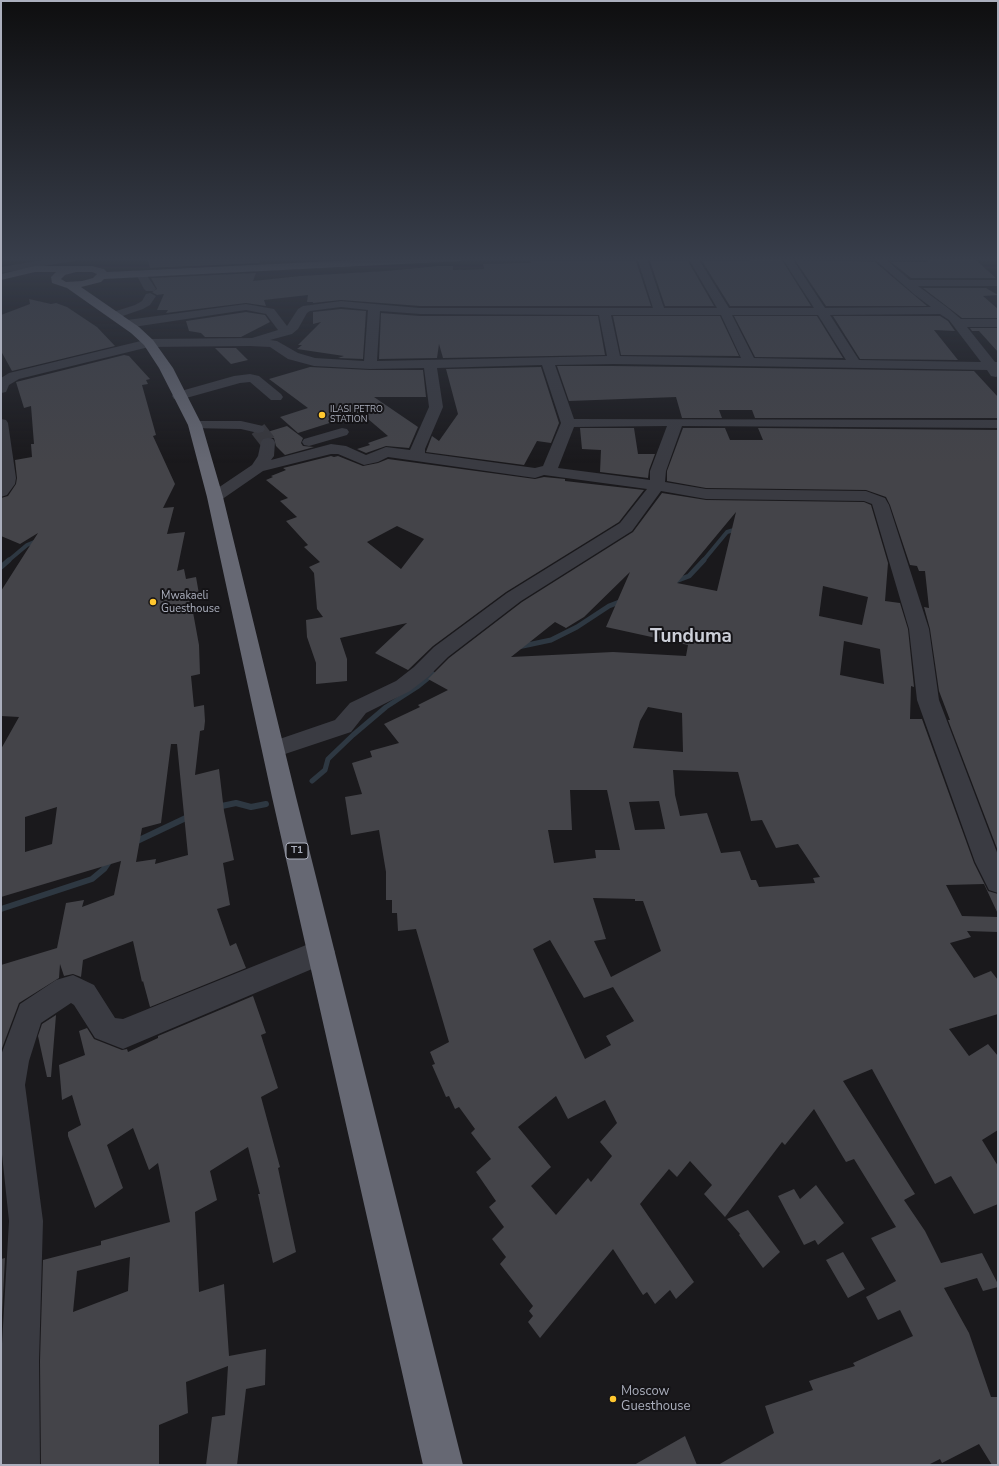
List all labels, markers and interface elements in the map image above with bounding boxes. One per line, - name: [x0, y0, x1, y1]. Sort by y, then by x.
- place label: ILASI PETRO STATION: [330, 405, 383, 426]
- marker: ILASI PETRO STATION: [317, 410, 327, 420]
- place label: Mwakaeli Guesthouse: [161, 589, 220, 615]
- marker: Mwakaeli Guesthouse: [148, 597, 158, 607]
- district label: Tunduma: [650, 626, 732, 648]
- road number: T1: [286, 843, 308, 859]
- place label: Moscow Guesthouse: [621, 1384, 690, 1415]
- marker: Moscow Guesthouse: [608, 1394, 618, 1404]

